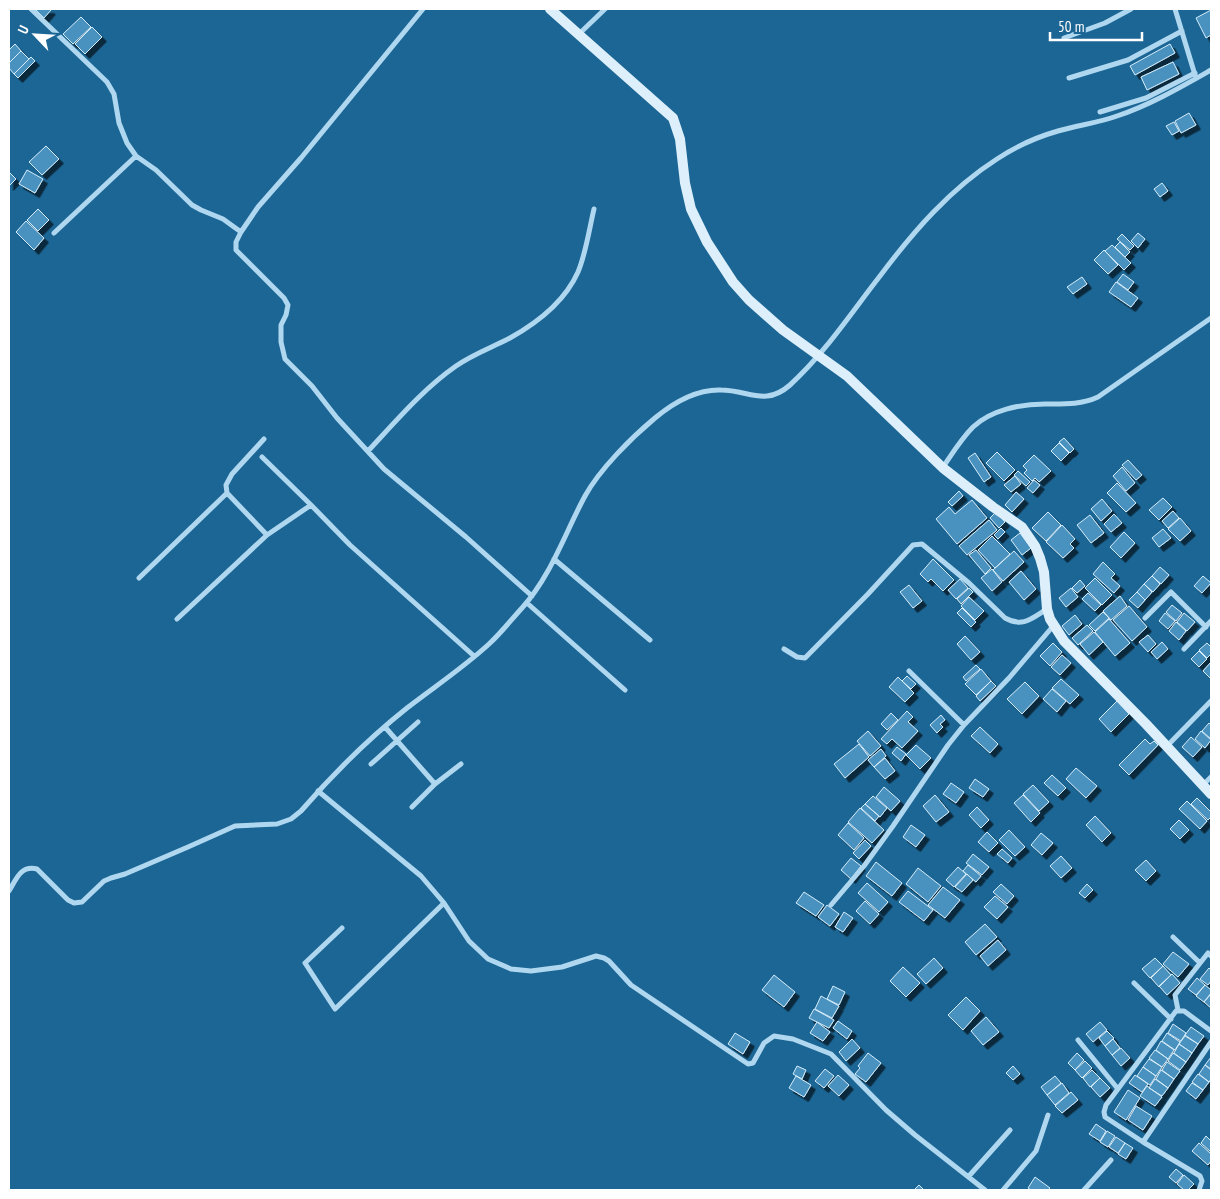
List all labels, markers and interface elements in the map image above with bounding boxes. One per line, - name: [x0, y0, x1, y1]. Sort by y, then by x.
- north arrow: [10, 10, 60, 60]
- scale bar: [1050, 10, 1142, 42]
- text: 50 m: [1058, 17, 1084, 36]
- text: U: [14, 22, 33, 37]

